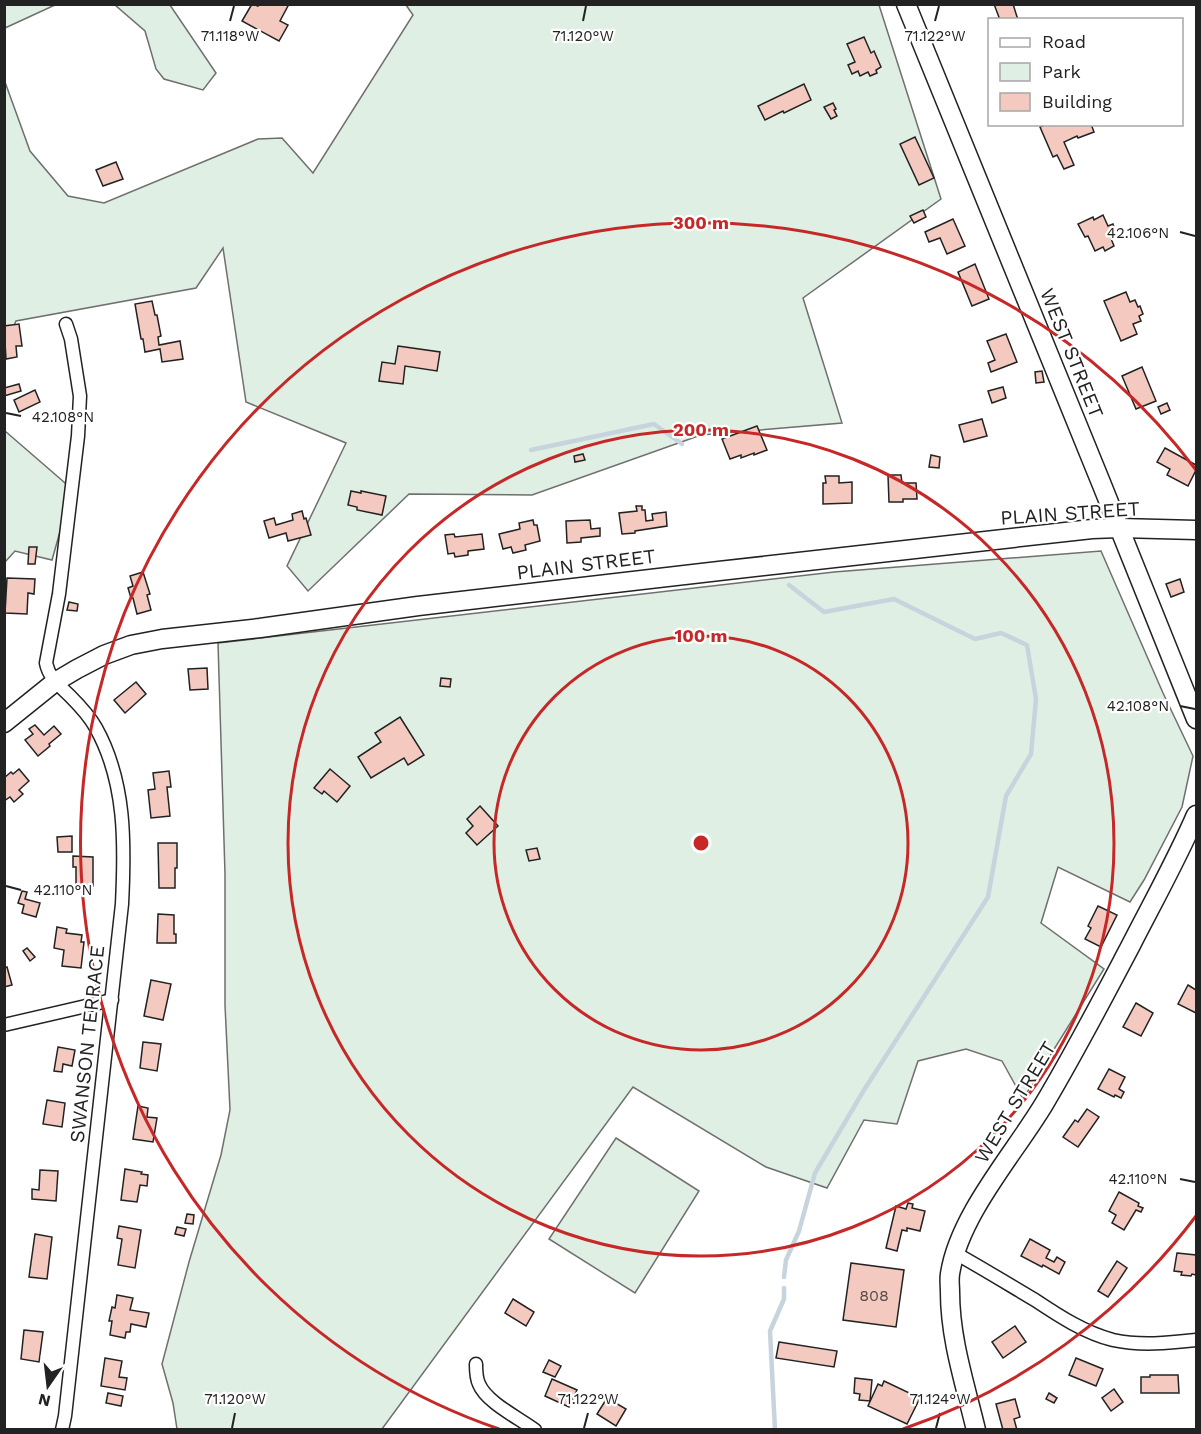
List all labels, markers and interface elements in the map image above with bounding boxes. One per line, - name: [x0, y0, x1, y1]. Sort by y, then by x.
- legend: [988, 18, 1183, 126]
- text: 71.118°W: [201, 27, 259, 45]
- text: 71.120°W: [552, 27, 614, 45]
- text: 71.122°W: [904, 27, 966, 45]
- text: Road: [1042, 31, 1086, 52]
- text: Park: [1042, 61, 1081, 82]
- text: Building: [1042, 91, 1112, 112]
- text: 300 m: [673, 212, 729, 233]
- text: 42.106°N: [1107, 224, 1169, 242]
- street label: WEST STREET: [1035, 285, 1109, 421]
- text: 42.108°N: [32, 408, 94, 426]
- text: 200 m: [673, 419, 729, 440]
- street label: PLAIN STREET: [999, 496, 1141, 530]
- street label: PLAIN STREET: [515, 544, 657, 584]
- text: 100 m: [674, 625, 728, 646]
- text: 42.108°N: [1107, 697, 1169, 715]
- centre of rings: [691, 833, 711, 853]
- text: 42.110°N: [33, 881, 93, 899]
- street label: SWANSON TERRACE: [65, 944, 109, 1144]
- street label: WEST STREET: [969, 1037, 1061, 1167]
- text: 42.110°N: [1108, 1170, 1168, 1188]
- house number: 808: [859, 1286, 889, 1305]
- north arrow: [18, 1356, 78, 1416]
- text: N: [36, 1389, 53, 1411]
- text: 71.120°W: [204, 1390, 266, 1408]
- text: 71.122°W: [557, 1390, 619, 1408]
- text: 71.124°W: [909, 1390, 971, 1408]

